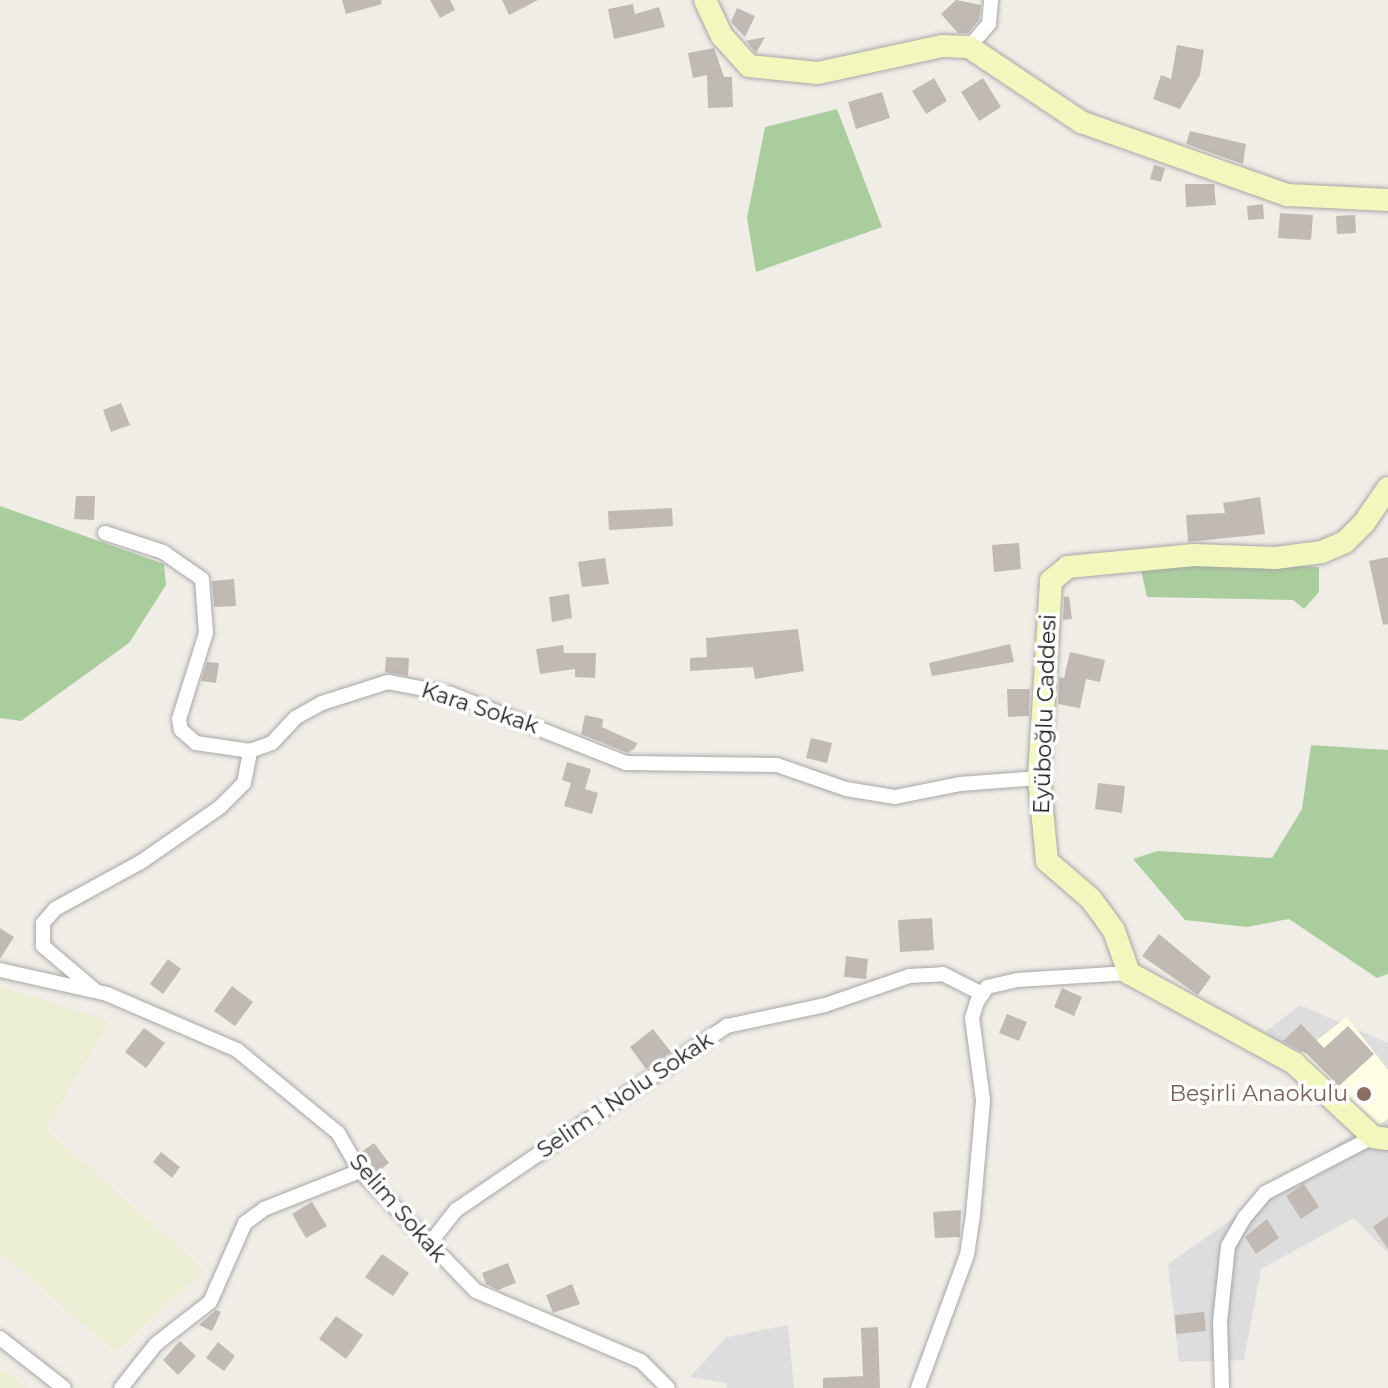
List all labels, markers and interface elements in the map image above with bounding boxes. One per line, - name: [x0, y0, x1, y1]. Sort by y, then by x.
- street label: Eyüboğlu Caddesi: [1028, 614, 1062, 814]
- street label: Kara Sokak: [418, 677, 542, 739]
- street label: Selim 1 Nolu Sokak: [532, 1026, 718, 1164]
- place label: Beşirli Anaokulu: [1169, 1081, 1348, 1107]
- marker: Beşirli Anaokulu: [1355, 1085, 1373, 1103]
- street label: Selim Sokak: [344, 1149, 452, 1267]

